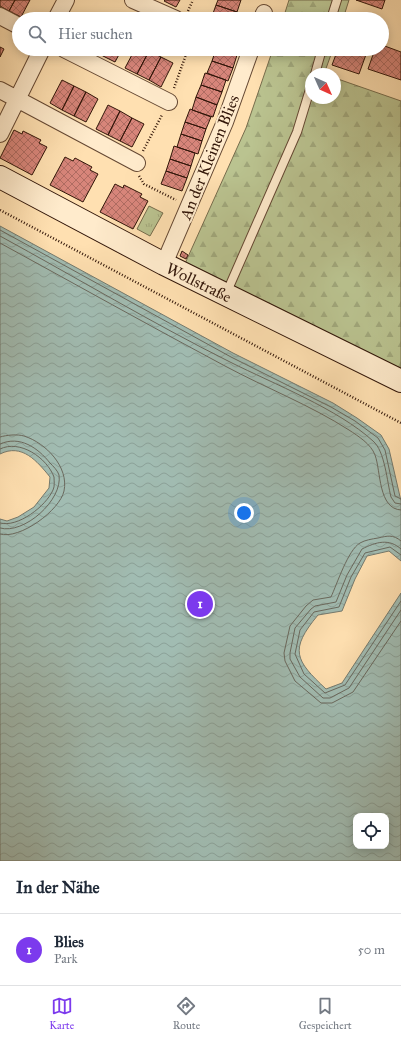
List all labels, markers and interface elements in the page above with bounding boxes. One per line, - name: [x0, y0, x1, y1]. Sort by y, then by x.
- search box: [12, 12, 389, 56]
- icon: search: [26, 23, 48, 45]
- text: Hier suchen: [58, 25, 133, 43]
- north arrow: [305, 68, 341, 104]
- street label: An der Kleinen Blies: [175, 92, 243, 223]
- street label: Wollstraße: [163, 258, 235, 307]
- your location: [234, 503, 254, 523]
- pin: 1: [187, 589, 213, 619]
- map controls: [353, 813, 389, 849]
- button: locate: [353, 813, 389, 849]
- text: In der Nähe: [16, 877, 100, 898]
- text: Blies: [54, 933, 84, 951]
- text: 1: [26, 942, 32, 958]
- text: 50 m: [358, 942, 385, 958]
- text: Park: [54, 951, 78, 967]
- tab: Karte: [49, 995, 74, 1032]
- tab: Route: [173, 995, 200, 1032]
- tab: Gespeichert: [299, 995, 352, 1032]

